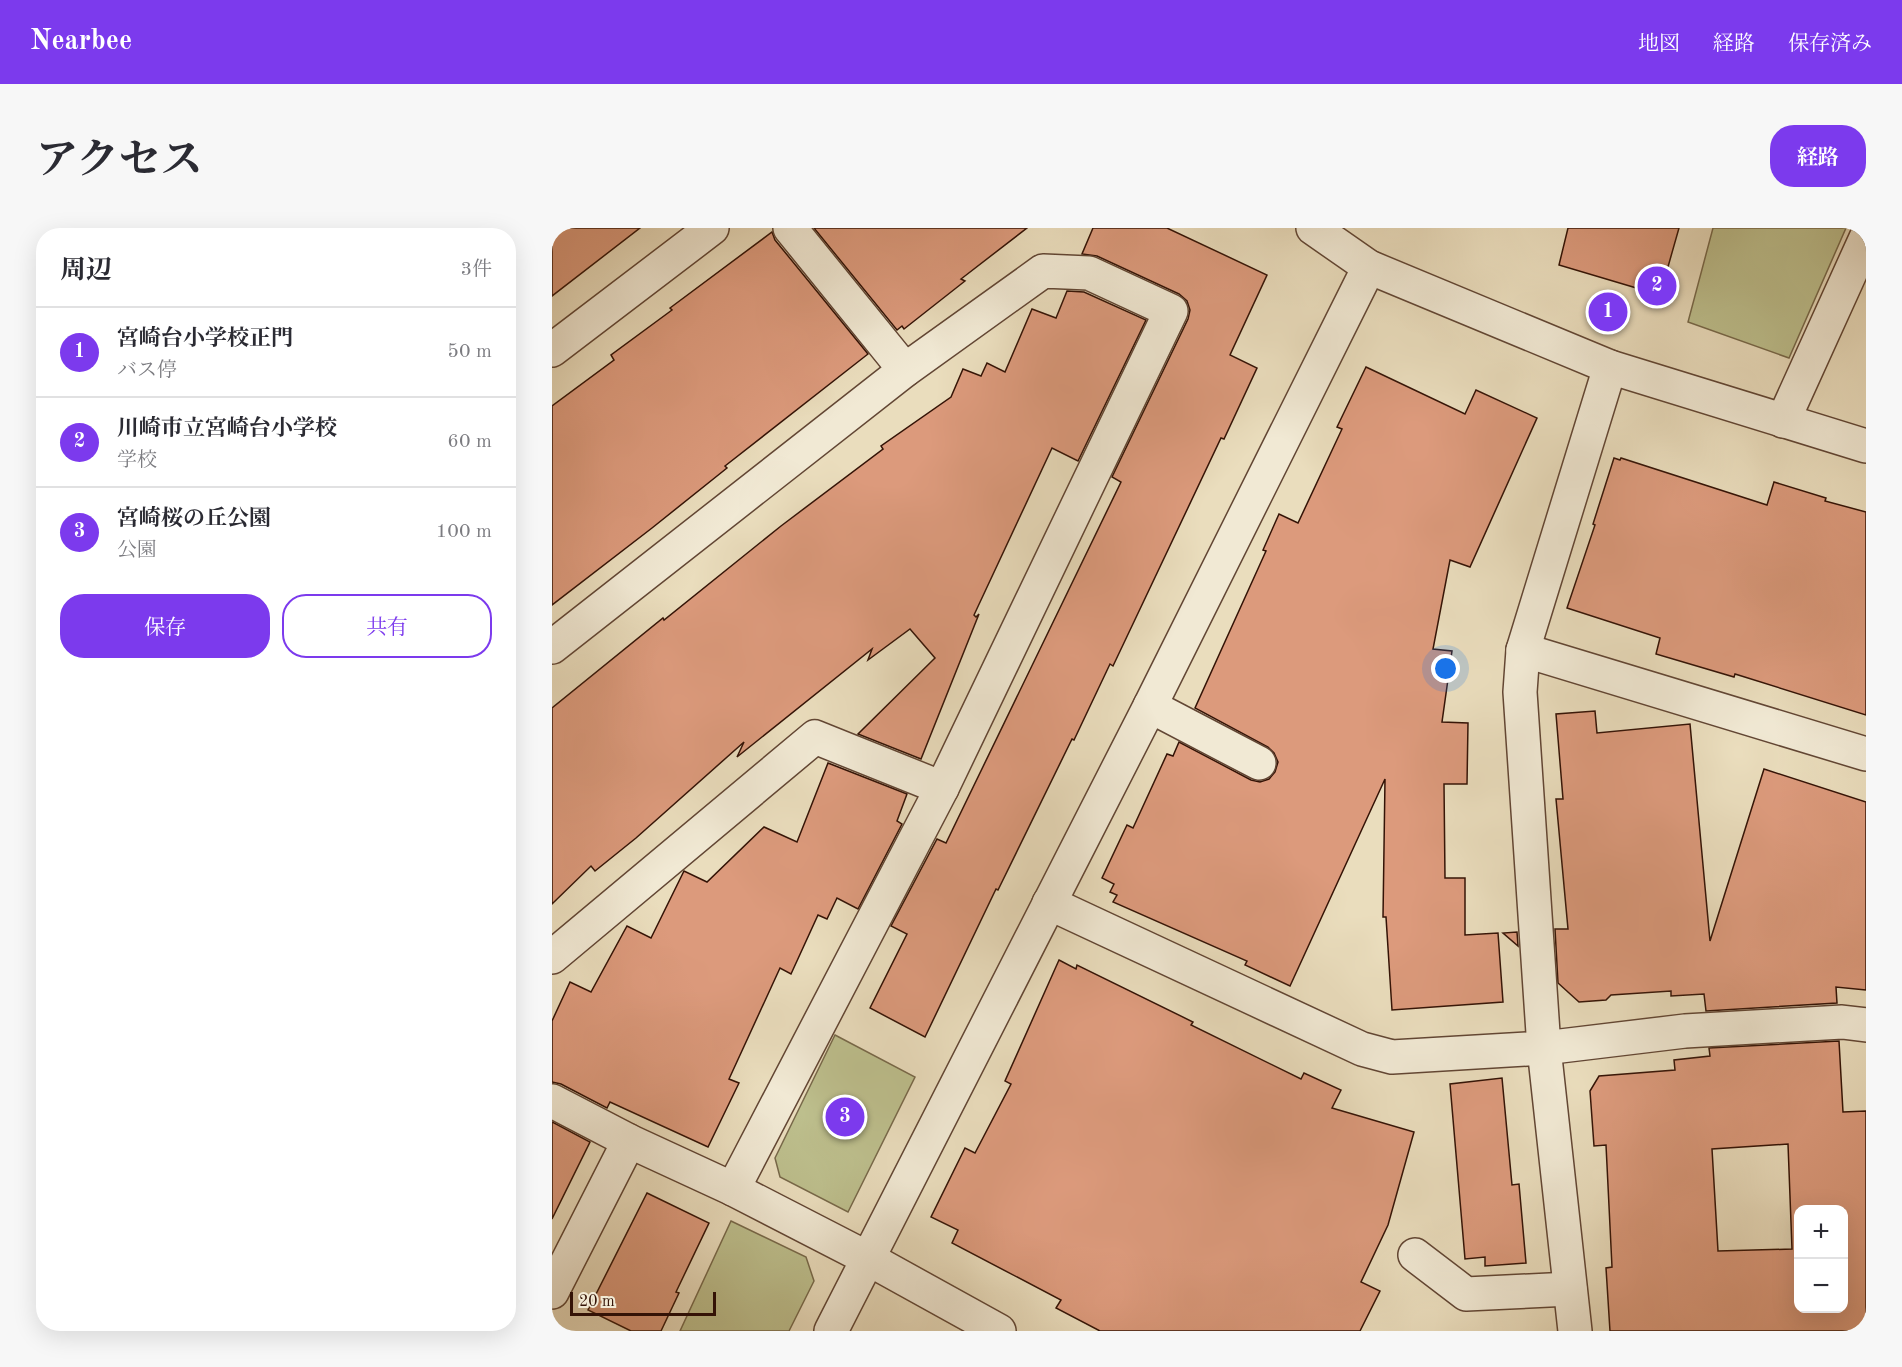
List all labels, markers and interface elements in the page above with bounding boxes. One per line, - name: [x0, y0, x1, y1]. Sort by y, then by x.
- text: Nearbee: [30, 28, 132, 56]
- text: 地図: [1638, 34, 1680, 55]
- text: 経路: [1713, 34, 1755, 55]
- text: 保存済み: [1788, 34, 1872, 55]
- button: 経路: [1770, 125, 1866, 187]
- text: アクセス: [36, 141, 203, 183]
- text: 周辺: [60, 258, 112, 284]
- text: 3件: [460, 260, 492, 280]
- pin: 2: [1638, 264, 1676, 308]
- pin: 1: [1588, 290, 1628, 334]
- text: 宮崎台小学校正門: [117, 328, 293, 350]
- text: 1: [74, 342, 85, 362]
- text: 50 m: [447, 342, 492, 362]
- text: バス停: [117, 361, 177, 381]
- text: 川崎市立宮崎台小学校: [117, 418, 337, 440]
- text: 2: [74, 432, 85, 452]
- text: 60 m: [447, 432, 492, 452]
- text: 学校: [117, 451, 157, 471]
- text: 宮崎桜の丘公園: [117, 508, 271, 530]
- text: 3: [74, 522, 85, 542]
- text: 100 m: [436, 522, 492, 542]
- text: 公園: [117, 541, 157, 561]
- button: 保存: [60, 594, 270, 658]
- button: 共有: [282, 594, 492, 658]
- your location: [1431, 654, 1460, 683]
- pin: 3: [826, 1094, 864, 1140]
- map controls: [1794, 1205, 1848, 1313]
- button: +: [1794, 1205, 1848, 1259]
- button: −: [1794, 1259, 1848, 1313]
- scale bar: [570, 1289, 716, 1316]
- text: 20 m: [579, 1294, 615, 1310]

